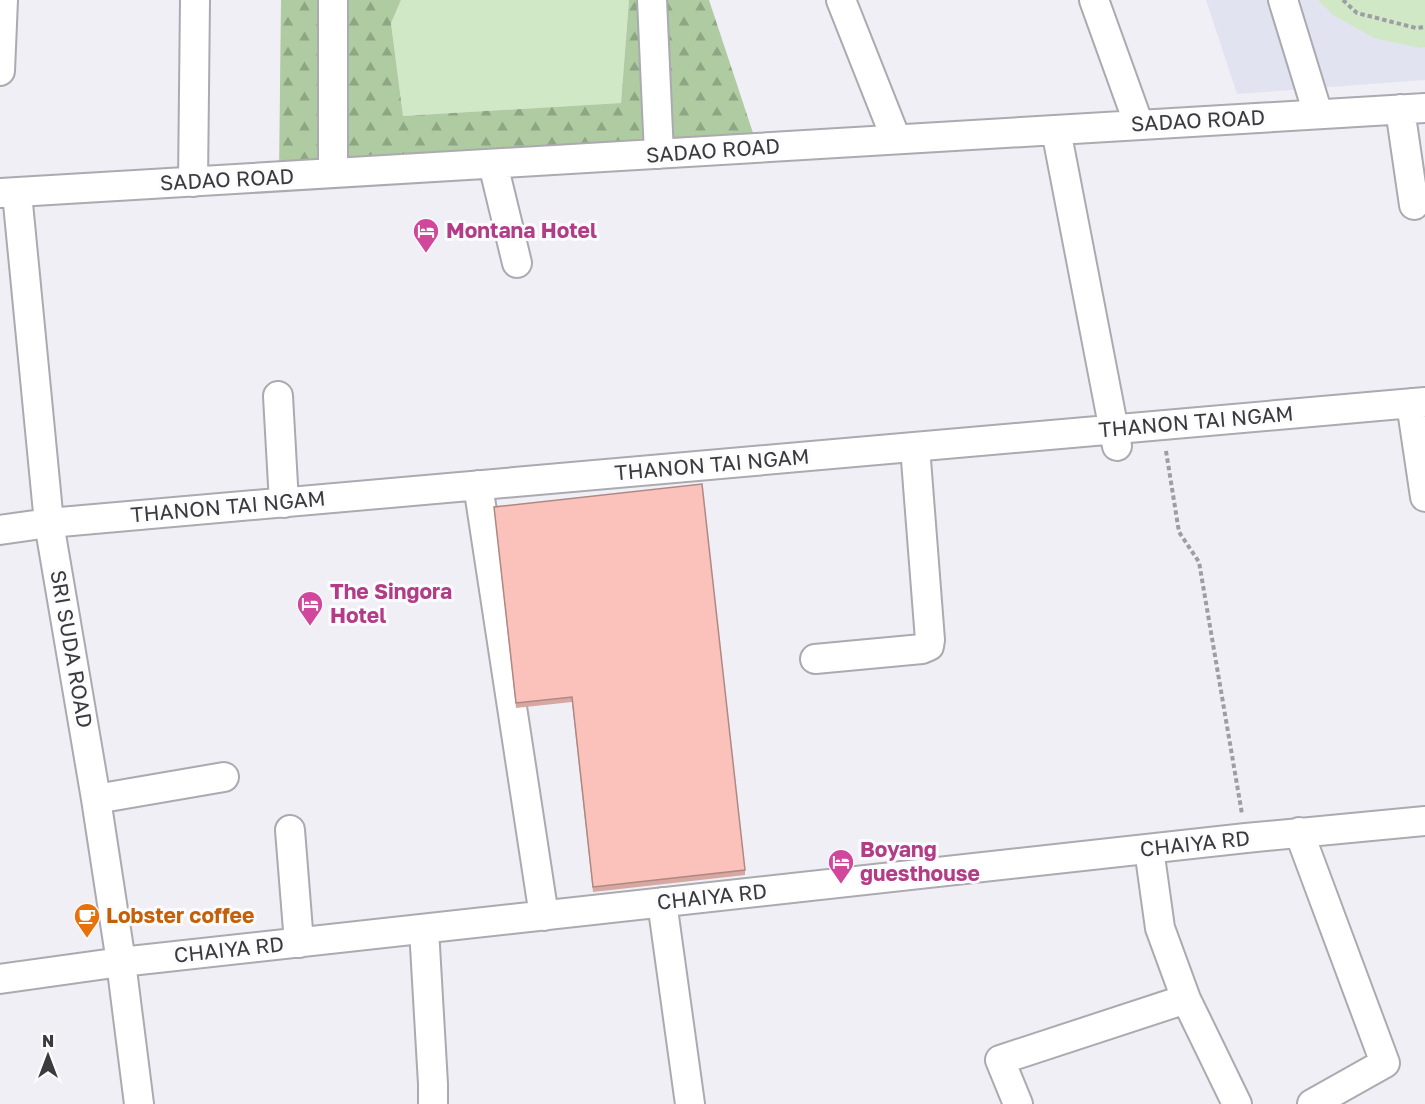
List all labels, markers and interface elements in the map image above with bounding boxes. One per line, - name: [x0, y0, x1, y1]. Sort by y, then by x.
- street label: SADAO ROAD: [1130, 104, 1266, 136]
- street label: SADAO ROAD: [645, 132, 781, 168]
- street label: SADAO ROAD: [159, 163, 295, 195]
- hotel icon: Montana Hotel: [411, 216, 441, 254]
- place label: Montana Hotel: [446, 217, 597, 243]
- street label: THANON TAI NGAM: [1097, 400, 1294, 442]
- street label: THANON TAI NGAM: [613, 443, 810, 485]
- street label: THANON TAI NGAM: [129, 485, 326, 527]
- street label: SRI SUDA ROAD: [45, 568, 99, 730]
- place label: The Singora Hotel: [330, 578, 452, 628]
- hotel icon: The Singora Hotel: [295, 589, 325, 627]
- street label: CHAIYA RD: [1139, 824, 1251, 862]
- place label: Boyang guesthouse: [860, 836, 980, 886]
- hotel icon: Boyang guesthouse: [826, 847, 856, 885]
- street label: CHAIYA RD: [656, 877, 768, 915]
- cafe icon: Lobster coffee: [72, 901, 102, 939]
- place label: Lobster coffee: [106, 902, 254, 928]
- street label: CHAIYA RD: [173, 930, 285, 968]
- north arrow: [18, 1026, 78, 1086]
- text: N: [42, 1031, 54, 1051]

